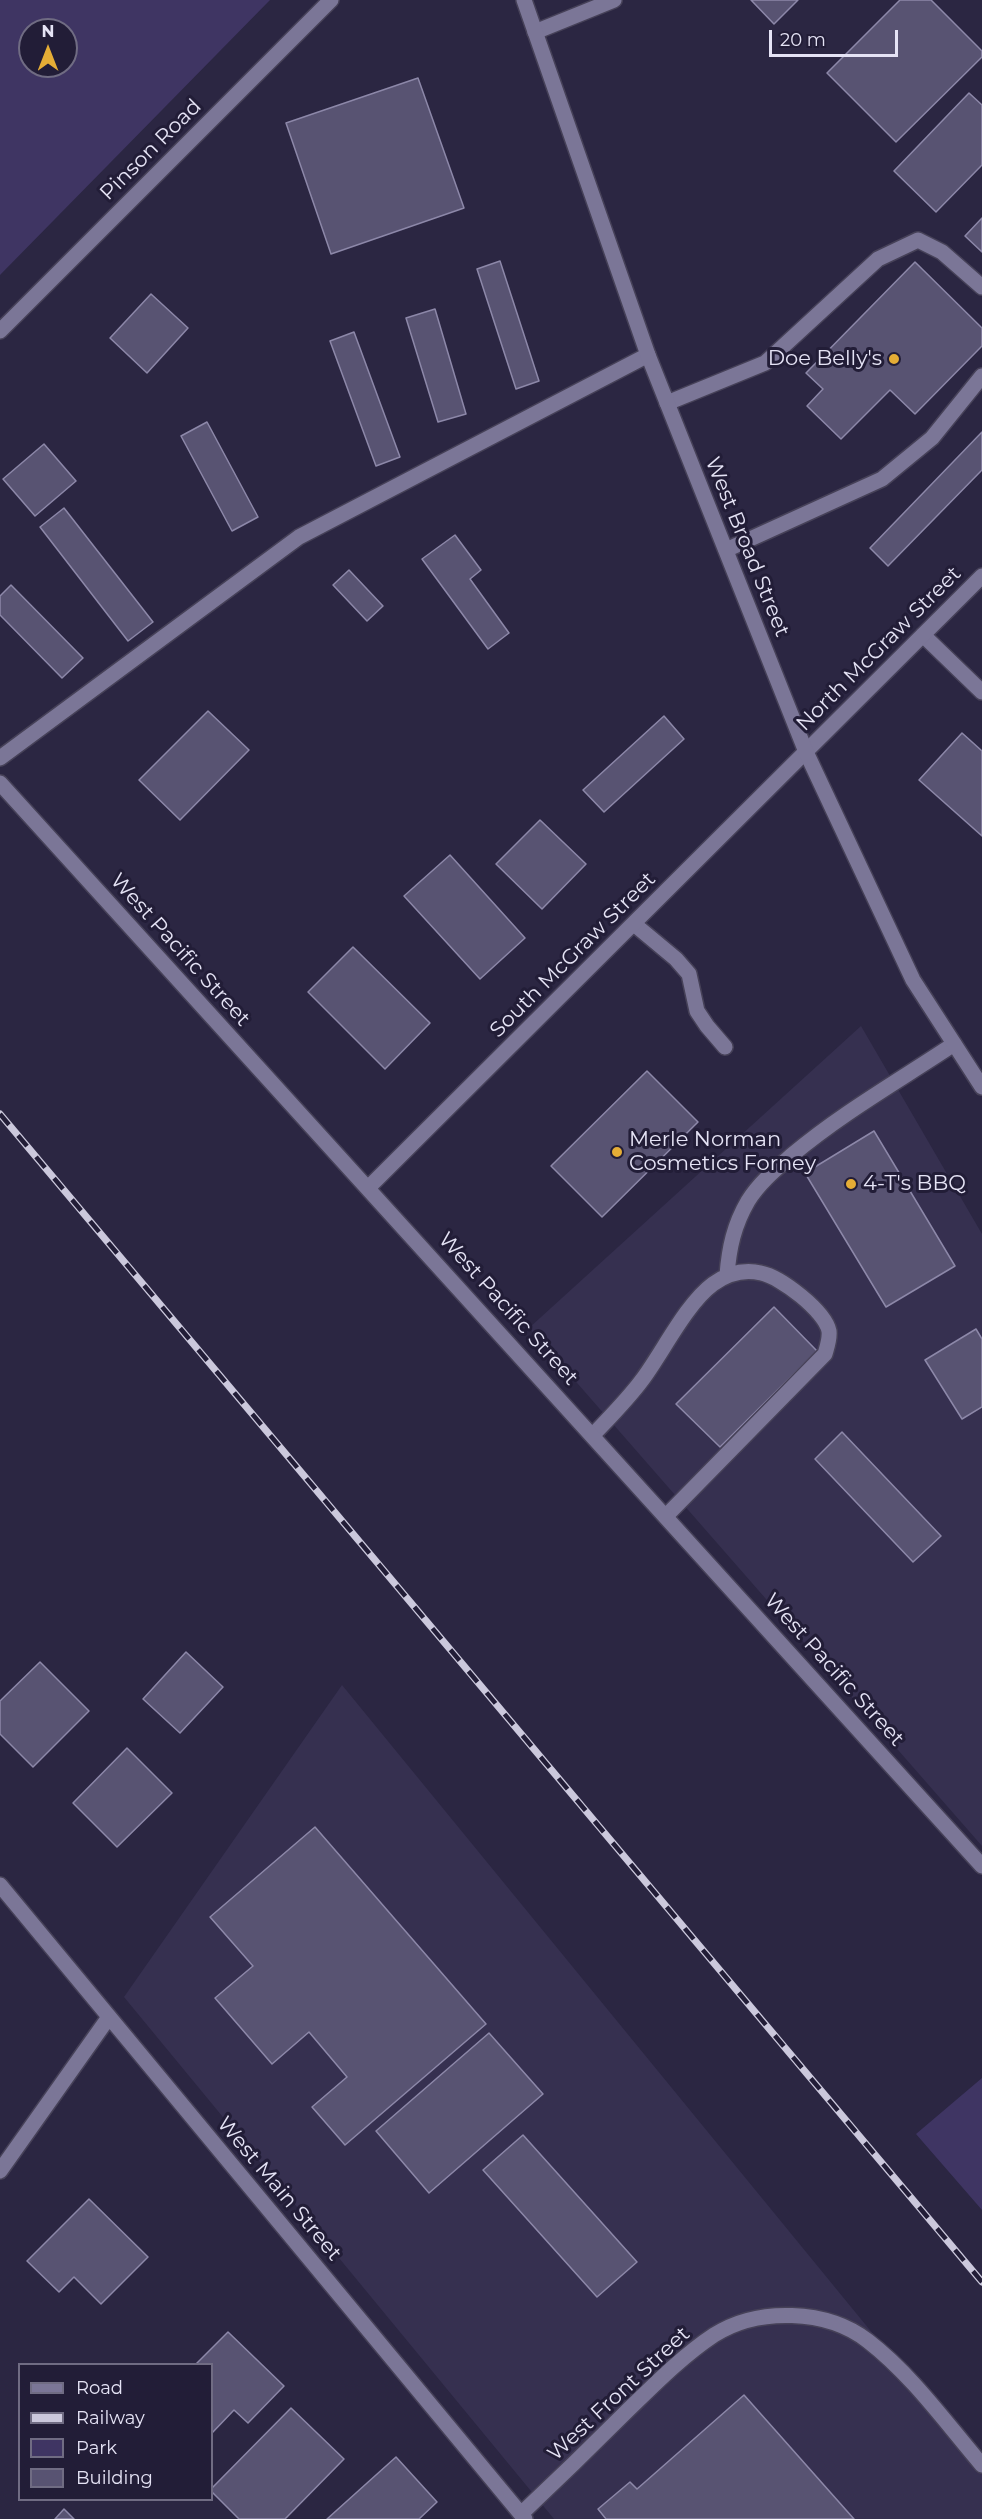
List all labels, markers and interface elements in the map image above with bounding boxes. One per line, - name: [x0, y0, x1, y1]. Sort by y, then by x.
- north arrow: [18, 18, 78, 78]
- scale bar: [772, 18, 901, 56]
- text: N: [42, 22, 54, 41]
- text: 20 m: [780, 29, 826, 51]
- street label: Pinson Road: [95, 94, 207, 206]
- place label: Doe Belly's: [768, 346, 882, 372]
- marker: Doe Belly's: [887, 352, 901, 366]
- street label: West Broad Street: [699, 453, 795, 641]
- street label: North McGraw Street: [791, 561, 967, 737]
- street label: South McGraw Street: [485, 867, 661, 1043]
- street label: West Pacific Street: [105, 868, 255, 1032]
- place label: Merle Norman Cosmetics Forney: [629, 1127, 816, 1177]
- marker: Merle Norman Cosmetics Forney: [610, 1145, 624, 1159]
- place label: 4-T's BBQ: [863, 1171, 966, 1197]
- marker: 4-T's BBQ: [844, 1177, 858, 1191]
- street label: West Pacific Street: [433, 1227, 583, 1391]
- street label: West Pacific Street: [759, 1588, 909, 1752]
- street label: West Main Street: [211, 2112, 347, 2266]
- street label: West Front Street: [543, 2322, 695, 2466]
- legend: [18, 2363, 213, 2501]
- text: Road: [76, 2377, 123, 2399]
- text: Railway: [76, 2407, 145, 2429]
- text: Park: [76, 2437, 117, 2459]
- text: Building: [76, 2467, 153, 2489]

